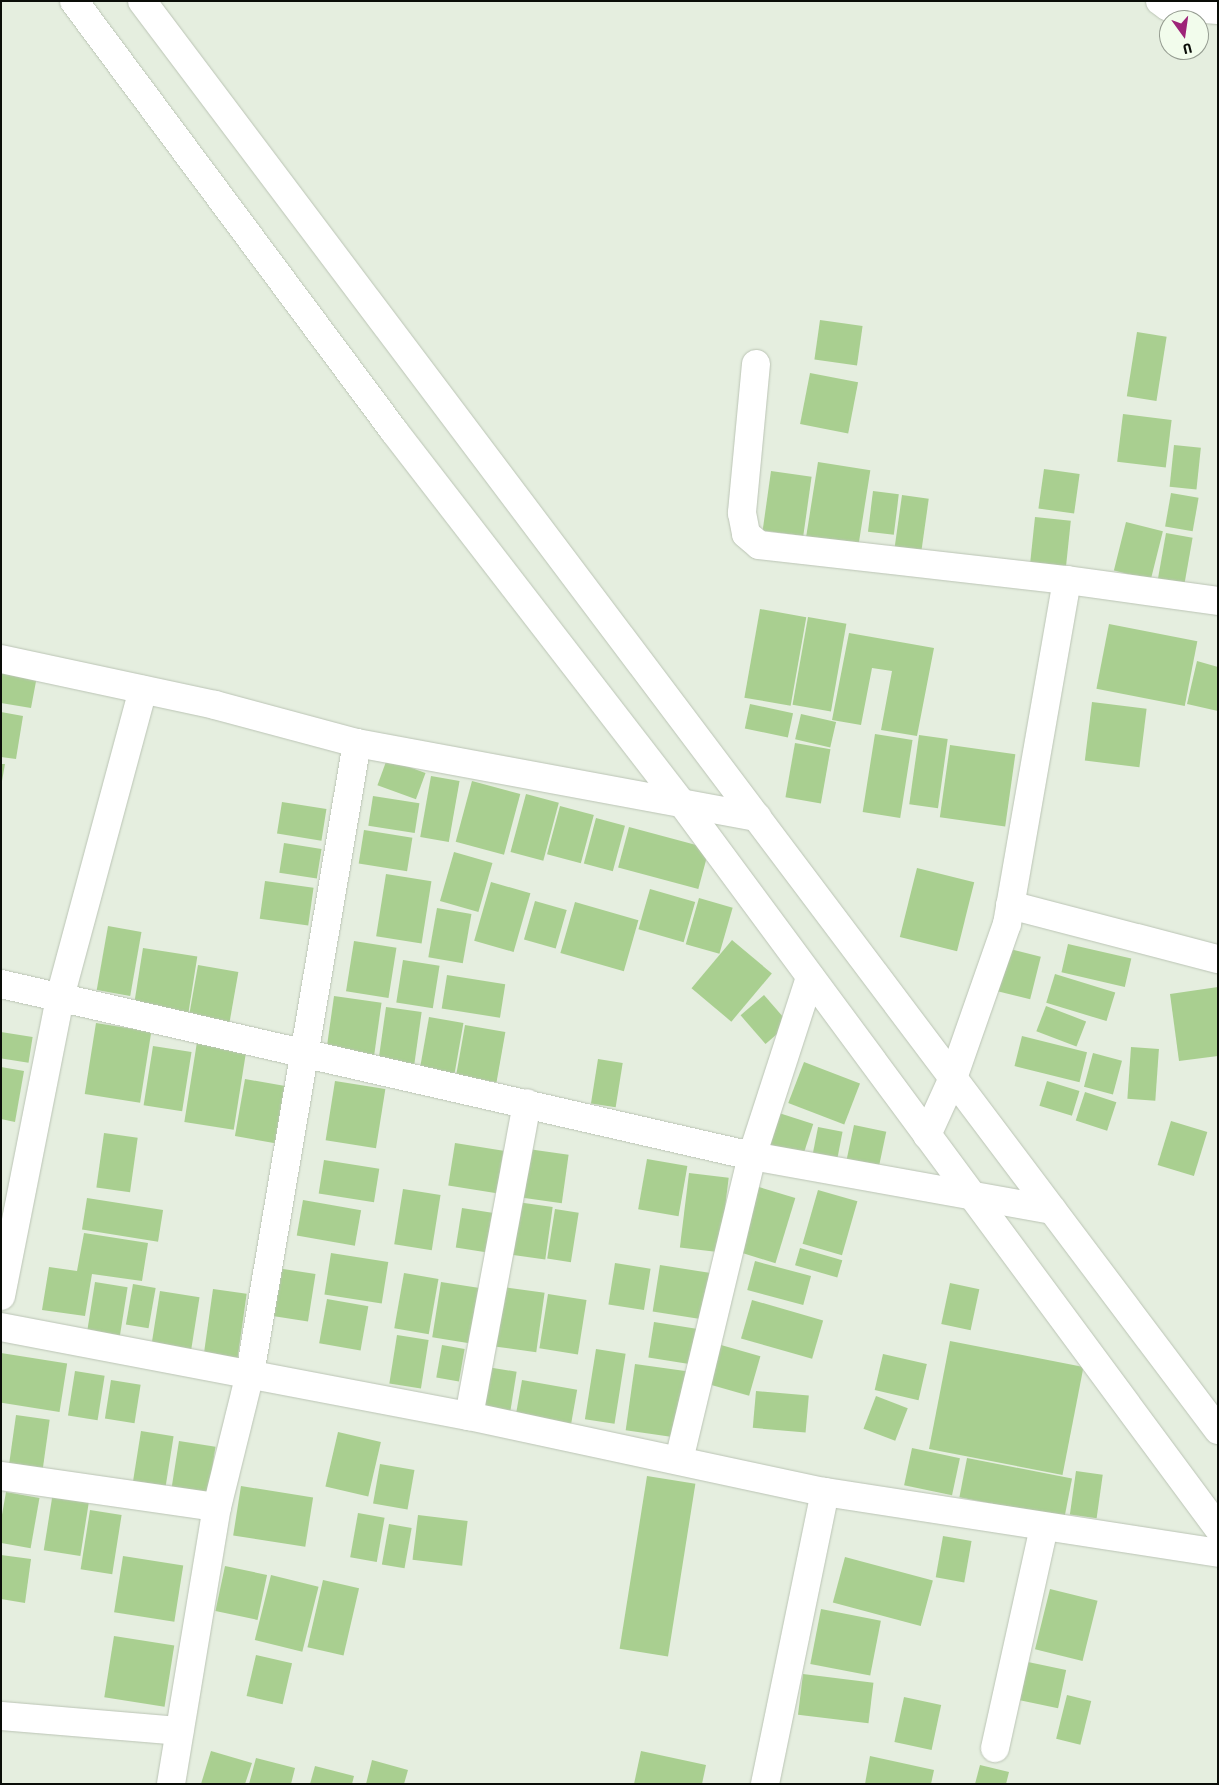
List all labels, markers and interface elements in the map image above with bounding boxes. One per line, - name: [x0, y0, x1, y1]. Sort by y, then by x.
- north arrow: [1159, 10, 1209, 60]
- text: U: [1181, 40, 1193, 57]

